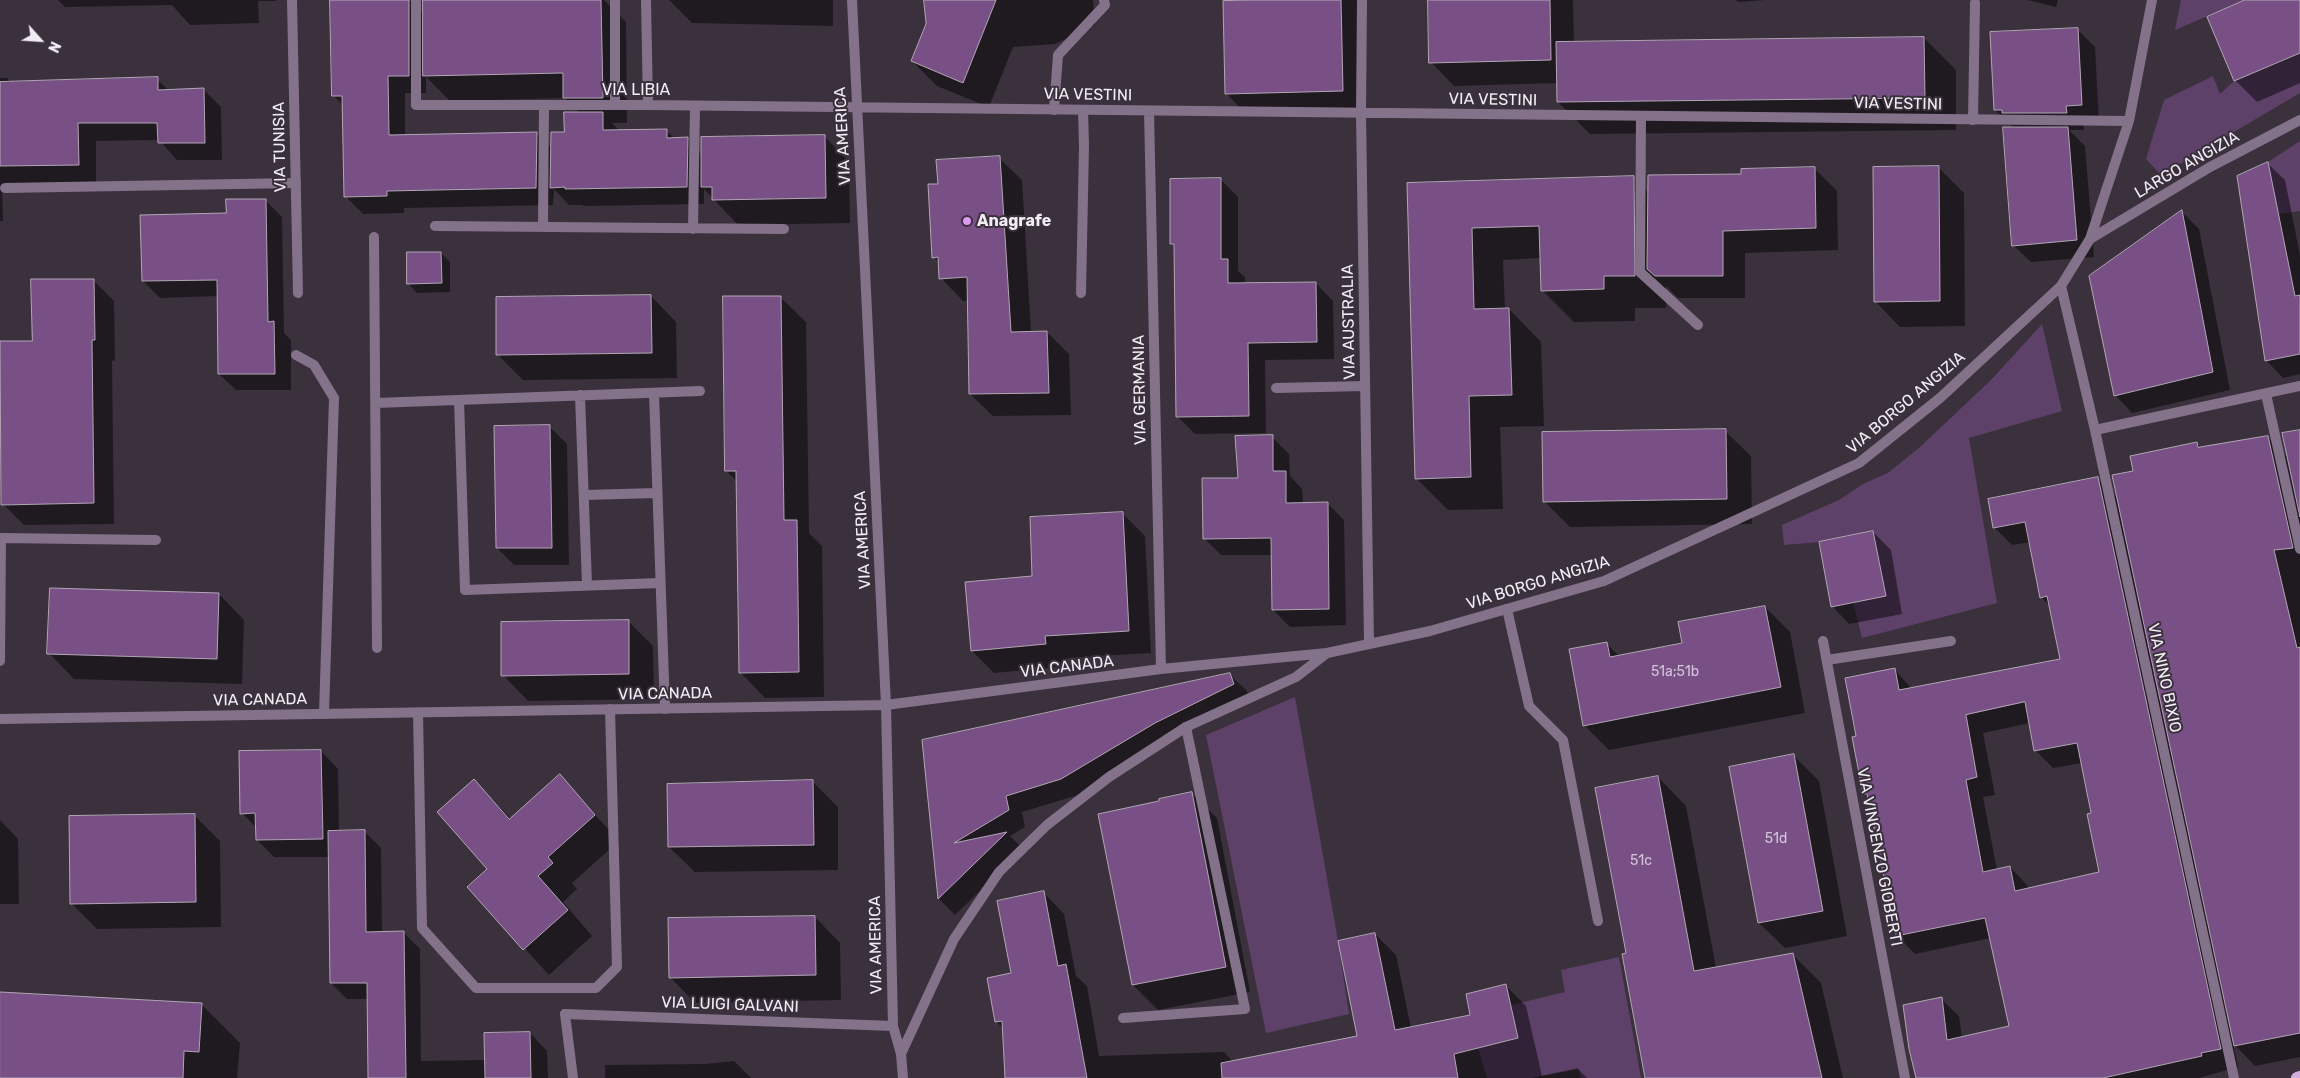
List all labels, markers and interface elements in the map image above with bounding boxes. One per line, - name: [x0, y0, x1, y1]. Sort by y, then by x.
- north arrow: [15, 15, 65, 65]
- text: N: [44, 39, 64, 55]
- street label: VIA LIBIA: [602, 80, 670, 100]
- street label: VIA VESTINI: [1044, 85, 1132, 105]
- street label: VIA AMERICA: [831, 86, 855, 186]
- street label: VIA VESTINI: [1449, 90, 1537, 110]
- street label: VIA VESTINI: [1854, 94, 1942, 114]
- street label: VIA TUNISIA: [270, 102, 290, 192]
- street label: LARGO ANGIZIA: [2131, 127, 2243, 203]
- place label: Anagrafe: [977, 211, 1051, 231]
- marker: Anagrafe: [961, 215, 973, 227]
- street label: VIA AUSTRALIA: [1338, 264, 1360, 380]
- street label: VIA GERMANIA: [1129, 335, 1151, 445]
- street label: VIA BORGO ANGIZIA: [1843, 348, 1969, 458]
- street label: VIA AMERICA: [851, 490, 875, 590]
- street label: VIA BORGO ANGIZIA: [1464, 552, 1612, 614]
- street label: VIA NINO BIXIO: [2143, 622, 2185, 734]
- street label: VIA CANADA: [1019, 652, 1115, 682]
- house number: 51a;51b: [1651, 664, 1699, 680]
- street label: VIA CANADA: [618, 684, 712, 704]
- street label: VIA CANADA: [213, 690, 307, 710]
- street label: VIA VINCENZO GIOBERTI: [1852, 766, 1906, 948]
- house number: 51d: [1765, 831, 1787, 847]
- house number: 51c: [1630, 853, 1652, 869]
- street label: VIA AMERICA: [866, 895, 886, 995]
- street label: VIA LUIGI GALVANI: [661, 993, 799, 1017]

